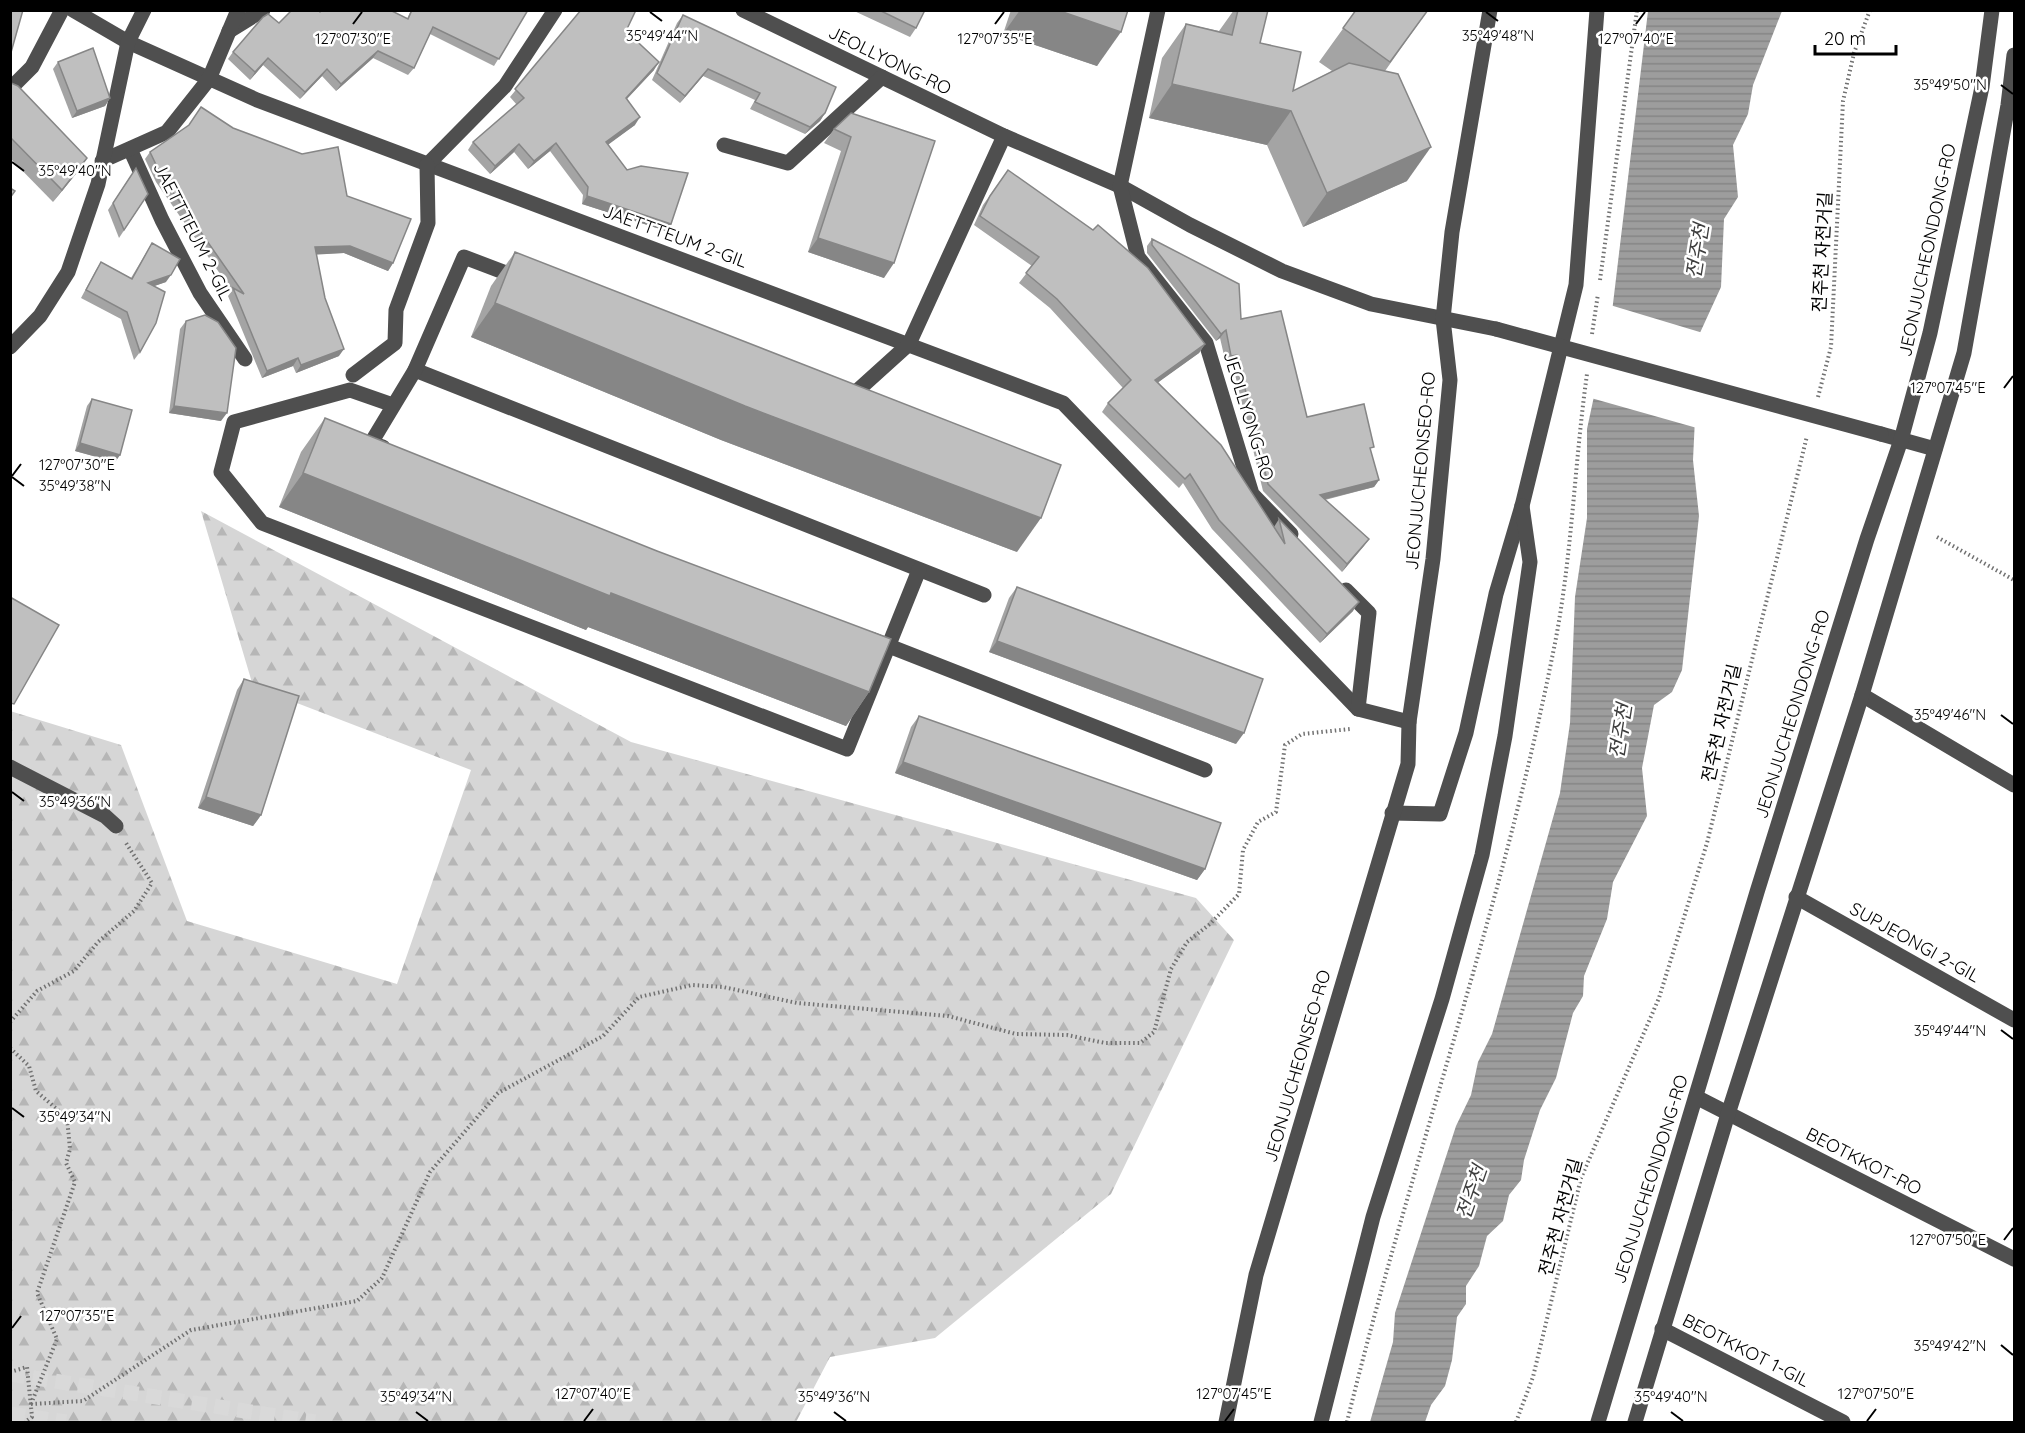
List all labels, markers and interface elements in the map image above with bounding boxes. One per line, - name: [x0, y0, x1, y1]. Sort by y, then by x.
- scale bar: [1815, 18, 1896, 56]
- street label: JEOLLYONG-RO: [825, 20, 955, 100]
- text: 35°49'44"N: [626, 26, 698, 45]
- text: 35°49'48"N: [1462, 26, 1534, 45]
- text: 20 m: [1824, 27, 1866, 50]
- text: 127°07'30"E: [315, 29, 391, 48]
- text: 127°07'35"E: [957, 29, 1033, 48]
- text: 127°07'40"E: [1598, 29, 1674, 48]
- text: 35°49'50"N: [1913, 75, 1987, 94]
- street label: JEONJUCHEONDONG-RO: [1893, 141, 1961, 359]
- street label: JAETTTEUM 2-GIL: [148, 158, 238, 304]
- text: 35°49'40"N: [38, 161, 112, 180]
- street label: 전주천 자전거길: [1807, 191, 1837, 313]
- street label: JAETTTEUM 2-GIL: [600, 199, 751, 273]
- water label: 전주천: [1680, 219, 1714, 280]
- street label: JEOLLYONG-RO: [1218, 349, 1280, 483]
- street label: JEONJUCHEONSEO-RO: [1400, 371, 1440, 571]
- text: 127°07'45"E: [1910, 378, 1986, 397]
- text: 127°07'30"E: [39, 455, 115, 474]
- text: 35°49'38"N: [39, 476, 111, 495]
- street label: JEONJUCHEONDONG-RO: [1749, 607, 1835, 821]
- street label: 전주천 자전거길: [1696, 662, 1746, 784]
- water label: 전주천: [1603, 699, 1637, 760]
- text: 35°49'46"N: [1914, 705, 1986, 724]
- text: 35°49'36"N: [39, 792, 111, 811]
- street label: SUPJEONGI 2-GIL: [1846, 897, 1984, 987]
- street label: JEONJUCHEONSEO-RO: [1258, 967, 1336, 1165]
- text: 35°49'44"N: [1914, 1021, 1986, 1040]
- street label: JEONJUCHEONDONG-RO: [1607, 1072, 1693, 1286]
- text: 35°49'34"N: [39, 1107, 111, 1126]
- street label: BEOTKKOT-RO: [1802, 1122, 1926, 1200]
- street label: 전주천 자전거길: [1533, 1156, 1587, 1278]
- water label: 전주천: [1450, 1159, 1493, 1222]
- text: 127°07'50"E: [1910, 1230, 1986, 1249]
- text: 127°07'35"E: [39, 1306, 115, 1325]
- street label: BEOTKKOT 1-GIL: [1679, 1308, 1814, 1392]
- text: 35°49'42"N: [1914, 1336, 1986, 1355]
- text: 127°07'40"E: [555, 1384, 631, 1403]
- text: 127°07'45"E: [1196, 1384, 1272, 1403]
- text: 127°07'50"E: [1838, 1384, 1914, 1403]
- text: 35°49'34"N: [380, 1387, 452, 1406]
- text: 35°49'36"N: [798, 1387, 870, 1406]
- text: 35°49'40"N: [1634, 1387, 1708, 1406]

